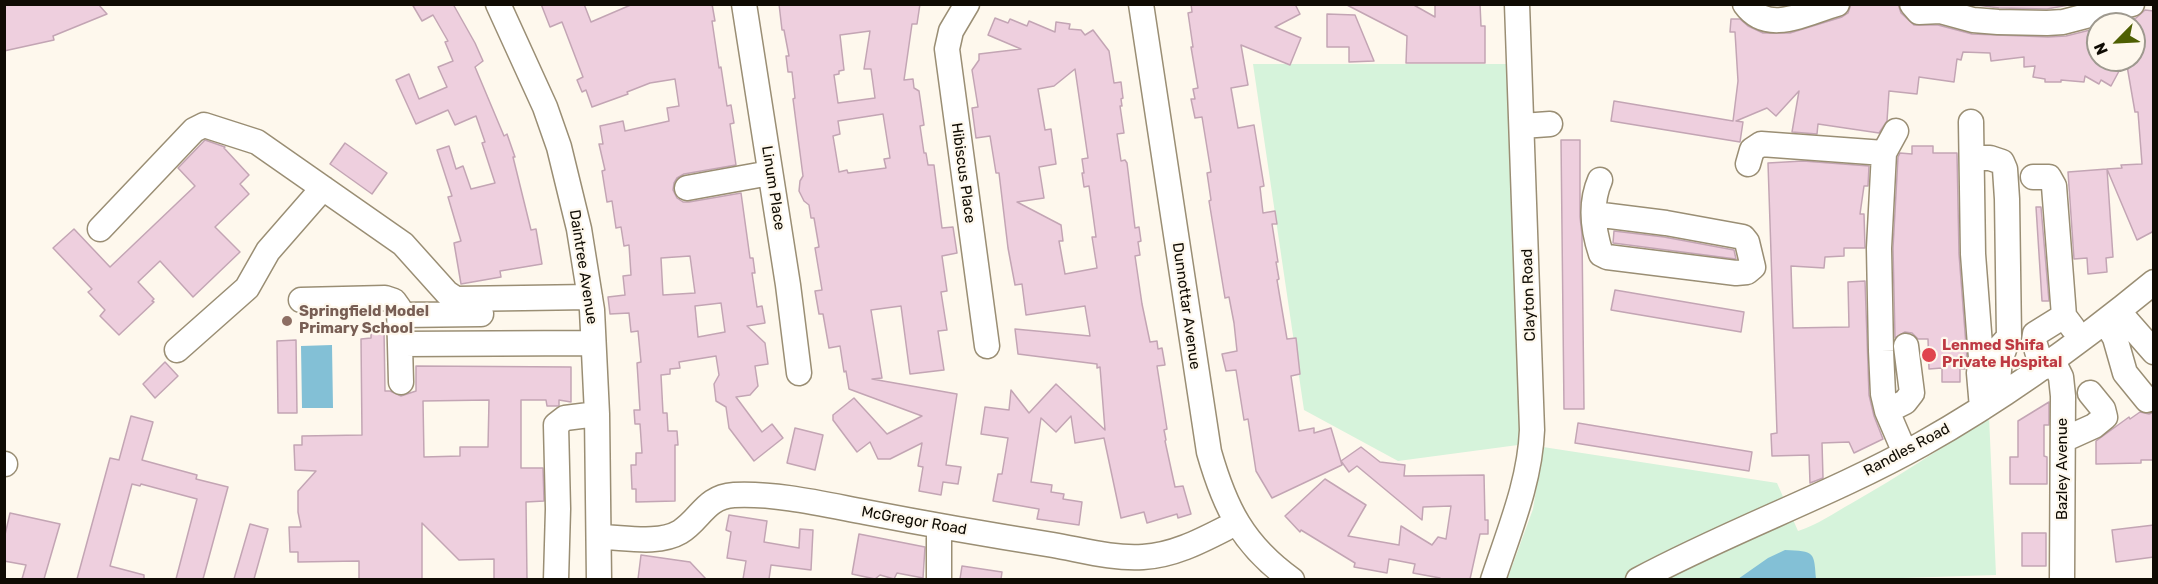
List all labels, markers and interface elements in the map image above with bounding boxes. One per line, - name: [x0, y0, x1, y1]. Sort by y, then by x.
- north arrow: [2086, 12, 2146, 72]
- text: N: [2090, 40, 2112, 58]
- street label: Hibiscus Place: [947, 122, 979, 224]
- street label: Linum Place: [757, 144, 789, 232]
- street label: Daintree Avenue: [565, 208, 601, 326]
- street label: Dunnottar Avenue: [1168, 241, 1204, 371]
- street label: Clayton Road: [1518, 248, 1540, 342]
- place label: Springfield Model Primary School: [299, 303, 429, 338]
- marker: Springfield Model Primary School: [280, 314, 294, 328]
- place label: Lenmed Shifa Private Hospital: [1942, 337, 2062, 372]
- marker: Lenmed Shifa Private Hospital: [1920, 346, 1938, 364]
- street label: Bazley Avenue: [2054, 418, 2072, 520]
- street label: Randles Road: [1861, 420, 1953, 480]
- street label: McGregor Road: [860, 503, 968, 539]

